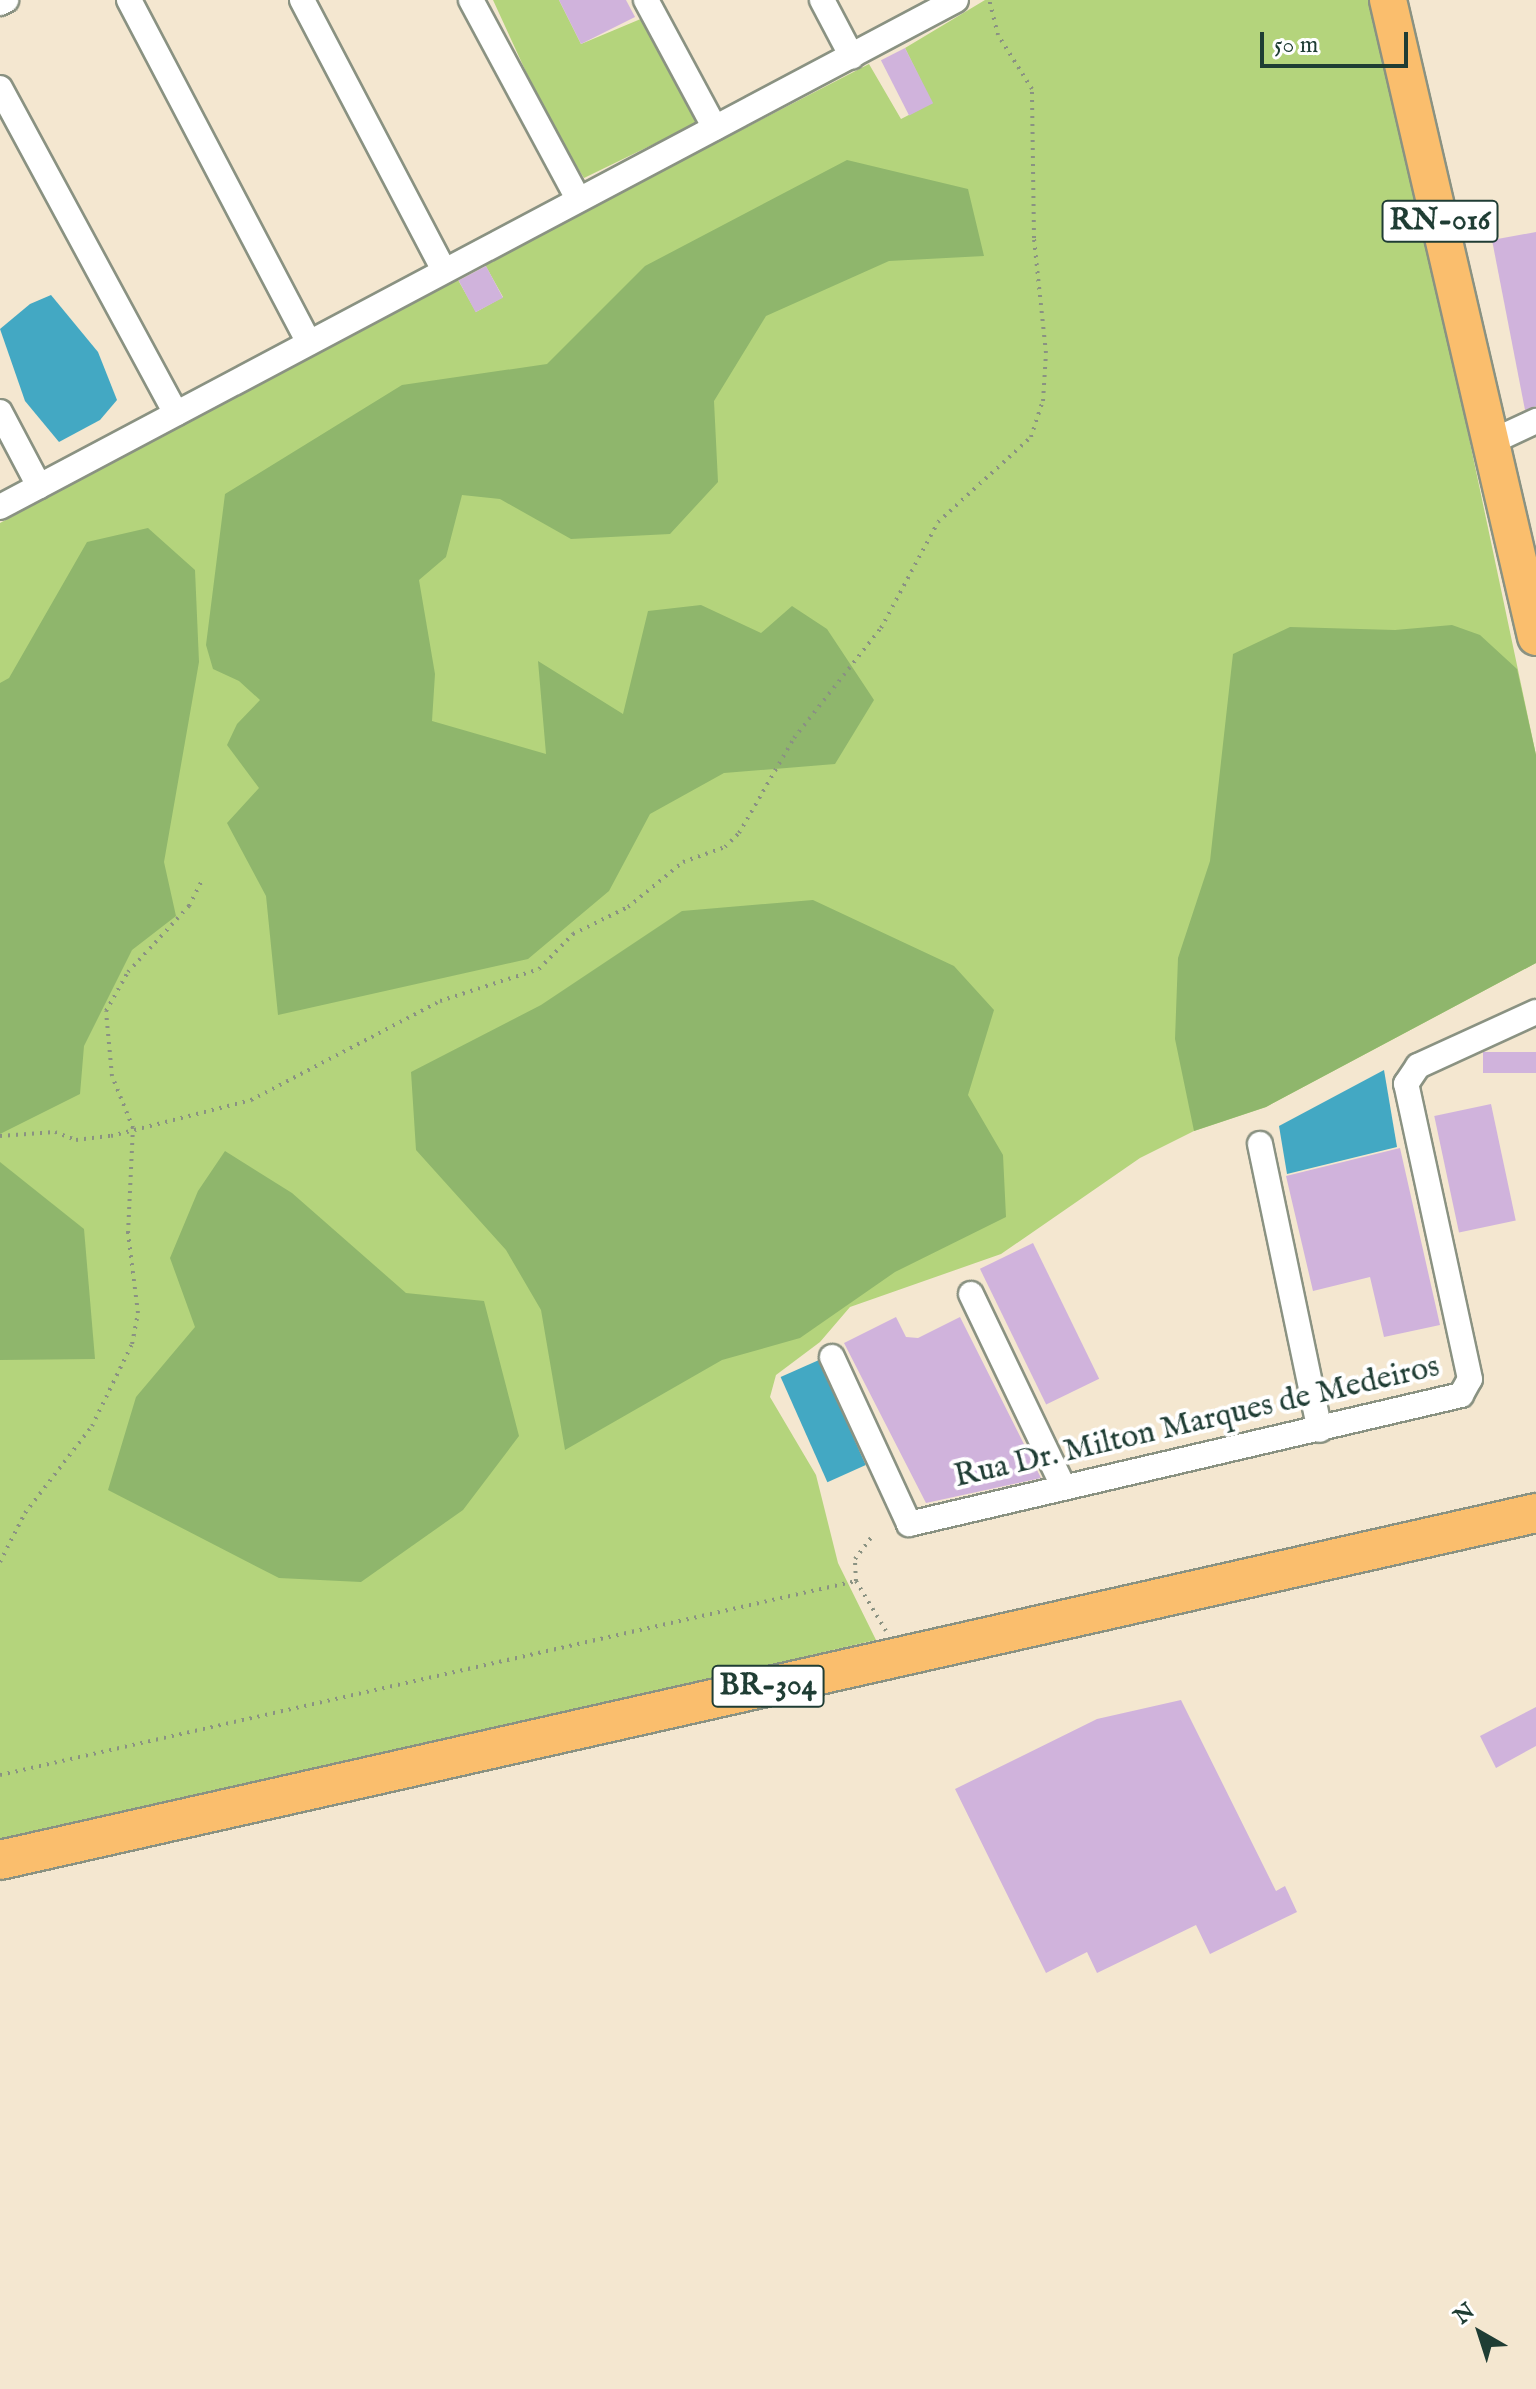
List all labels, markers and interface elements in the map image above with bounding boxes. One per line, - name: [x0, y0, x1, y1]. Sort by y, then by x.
- scale bar: [1264, 16, 1412, 66]
- text: 50 m: [1274, 30, 1318, 61]
- road number: RN-016: [1380, 195, 1500, 247]
- street label: Rua Dr. Milton Marques de Medeiros: [951, 1348, 1443, 1498]
- road number: BR-304: [710, 1660, 826, 1712]
- north arrow: [1440, 2293, 1520, 2373]
- text: N: [1449, 2297, 1481, 2331]

